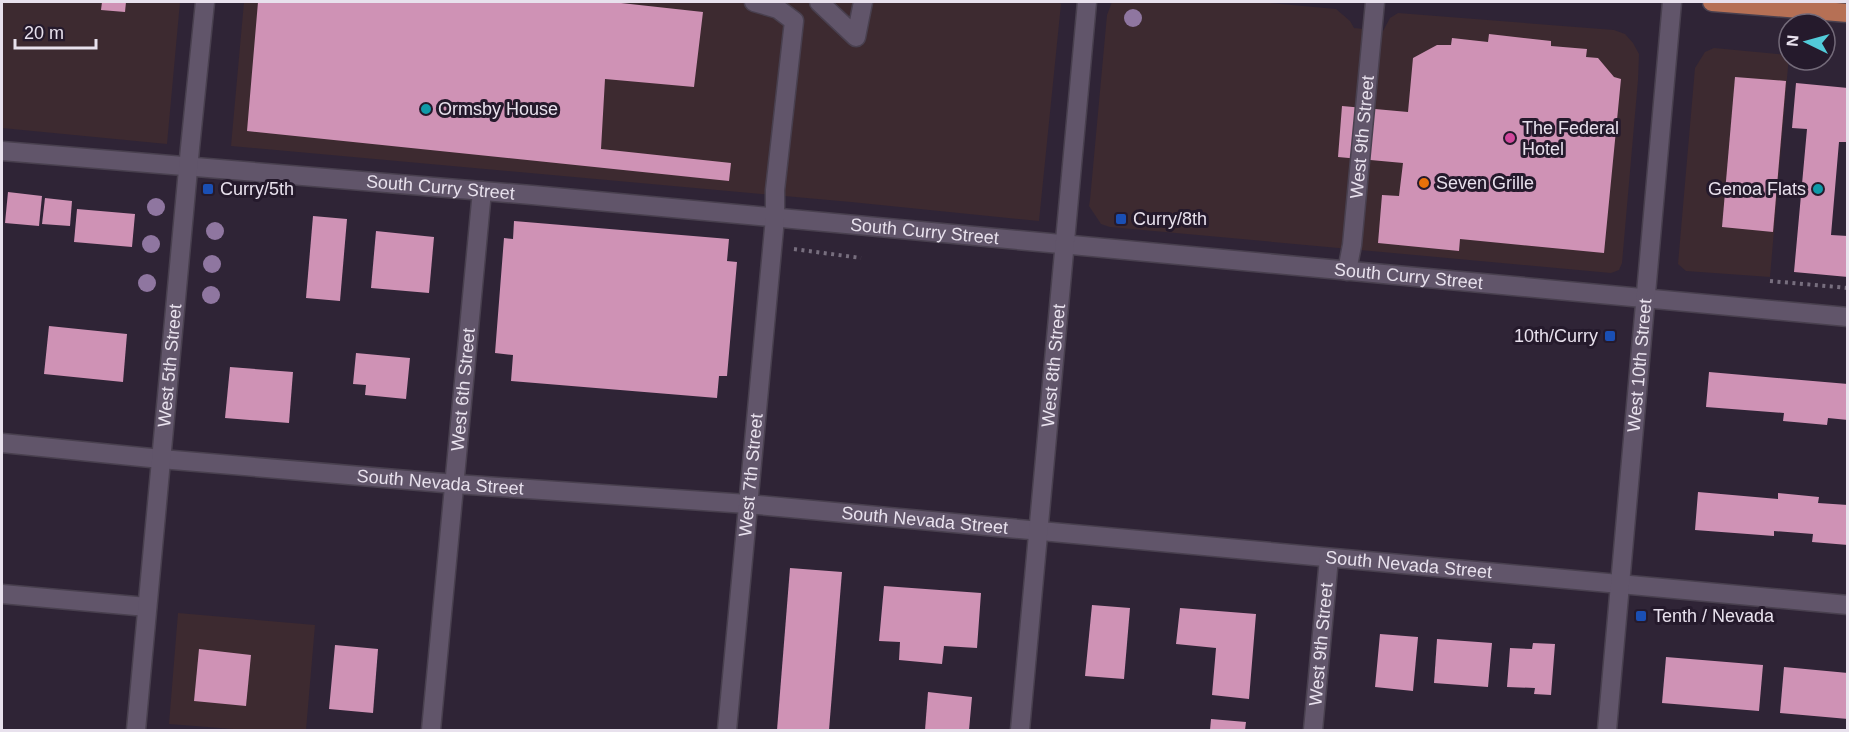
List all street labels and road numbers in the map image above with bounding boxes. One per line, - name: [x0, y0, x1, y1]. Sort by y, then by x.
- street label: West 9th Street: [1346, 74, 1378, 200]
- street label: South Curry Street: [365, 171, 516, 204]
- street label: South Curry Street: [849, 215, 1000, 248]
- street label: South Curry Street: [1333, 259, 1484, 293]
- street label: West 10th Street: [1624, 298, 1655, 433]
- street label: West 5th Street: [154, 303, 185, 428]
- street label: West 8th Street: [1038, 303, 1069, 428]
- street label: West 6th Street: [447, 327, 479, 452]
- street label: West 7th Street: [735, 413, 767, 538]
- street label: South Nevada Street: [356, 466, 524, 499]
- street label: South Nevada Street: [841, 503, 1009, 538]
- street label: South Nevada Street: [1324, 547, 1493, 582]
- street label: West 9th Street: [1305, 582, 1337, 707]

